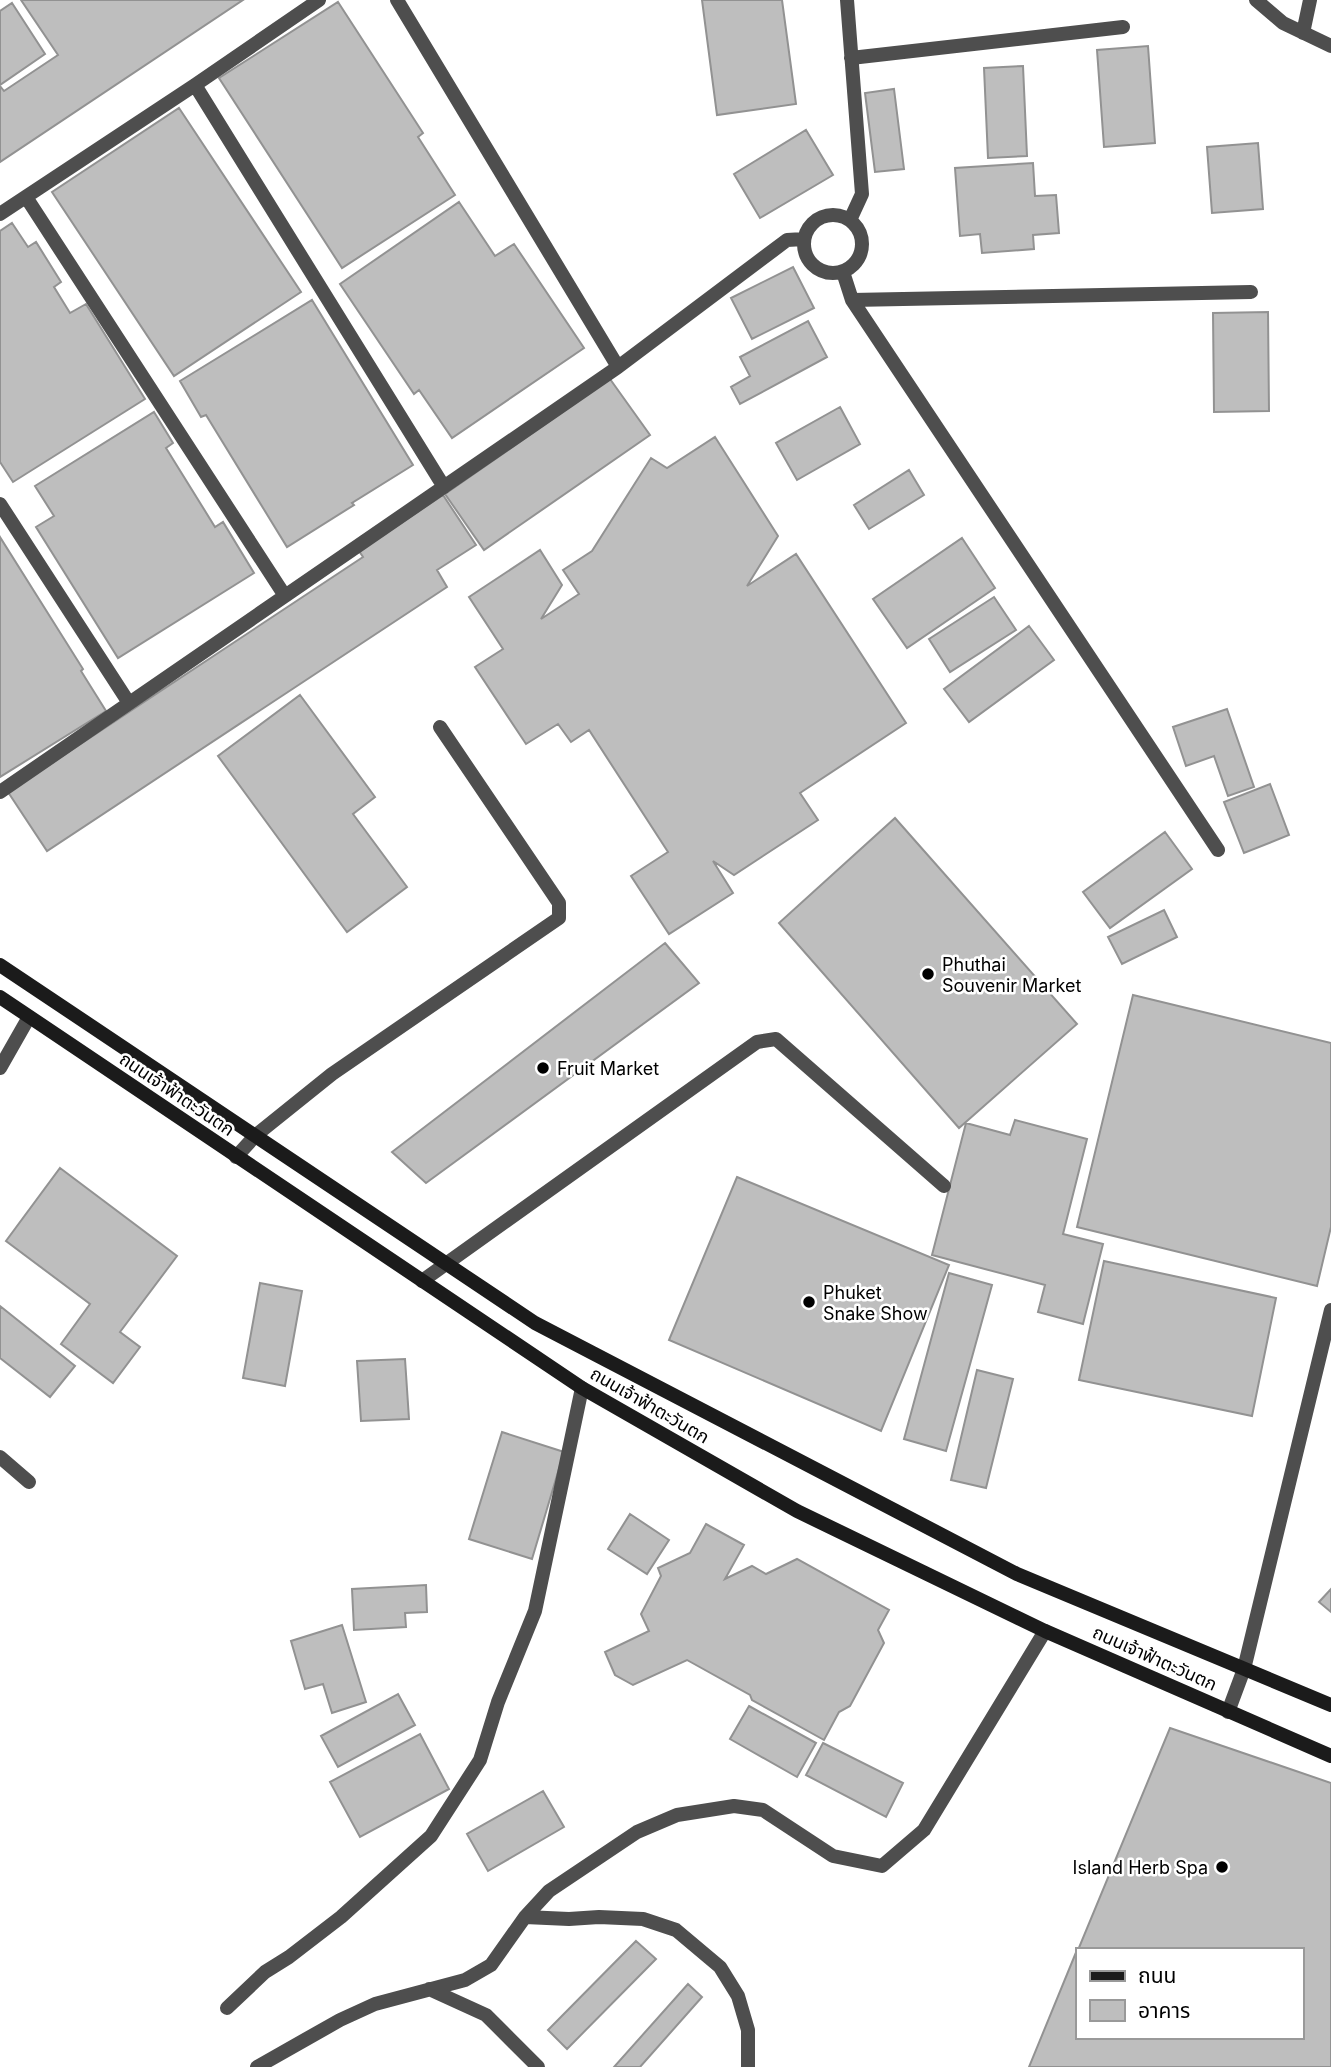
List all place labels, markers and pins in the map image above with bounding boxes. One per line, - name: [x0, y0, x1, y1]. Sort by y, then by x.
- place label: Phuthai Souvenir Market: [942, 954, 1081, 996]
- marker: Phuthai Souvenir Market: [920, 966, 936, 982]
- place label: Fruit Market: [557, 1058, 659, 1079]
- marker: Fruit Market: [535, 1060, 551, 1076]
- place label: Phuket Snake Show: [823, 1282, 928, 1324]
- marker: Phuket Snake Show: [801, 1294, 817, 1310]
- place label: Island Herb Spa: [1073, 1857, 1208, 1878]
- marker: Island Herb Spa: [1214, 1859, 1230, 1875]

